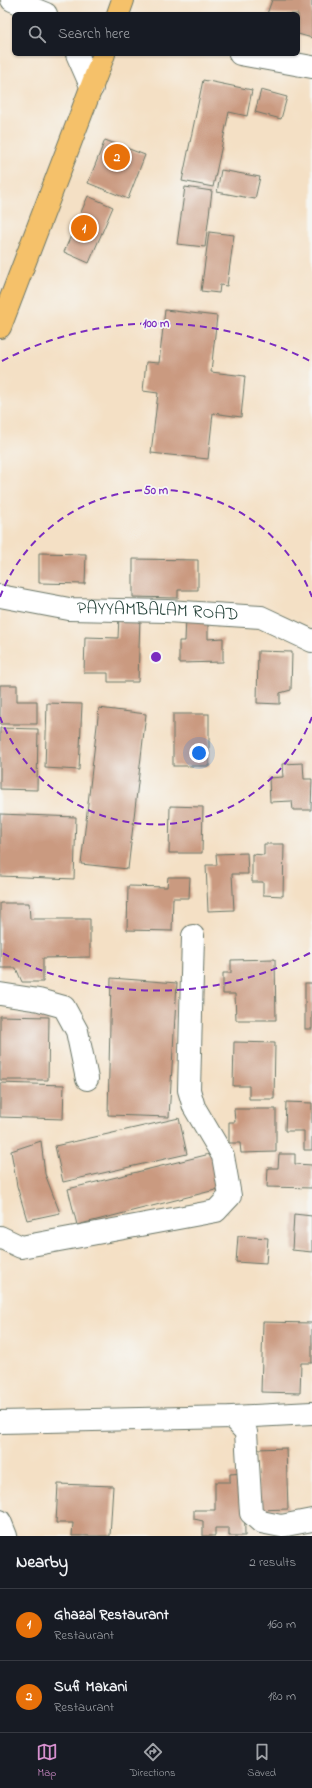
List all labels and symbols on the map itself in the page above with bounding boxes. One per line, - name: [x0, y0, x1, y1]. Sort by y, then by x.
- pin: 2: [104, 142, 130, 172]
- pin: 1: [71, 213, 97, 243]
- text: 100 m: [143, 315, 170, 333]
- text: 50 m: [144, 482, 169, 500]
- street label: PAYYAMBALAM ROAD: [77, 596, 239, 629]
- centre of rings: [149, 650, 163, 664]
- your location: [189, 743, 209, 763]

